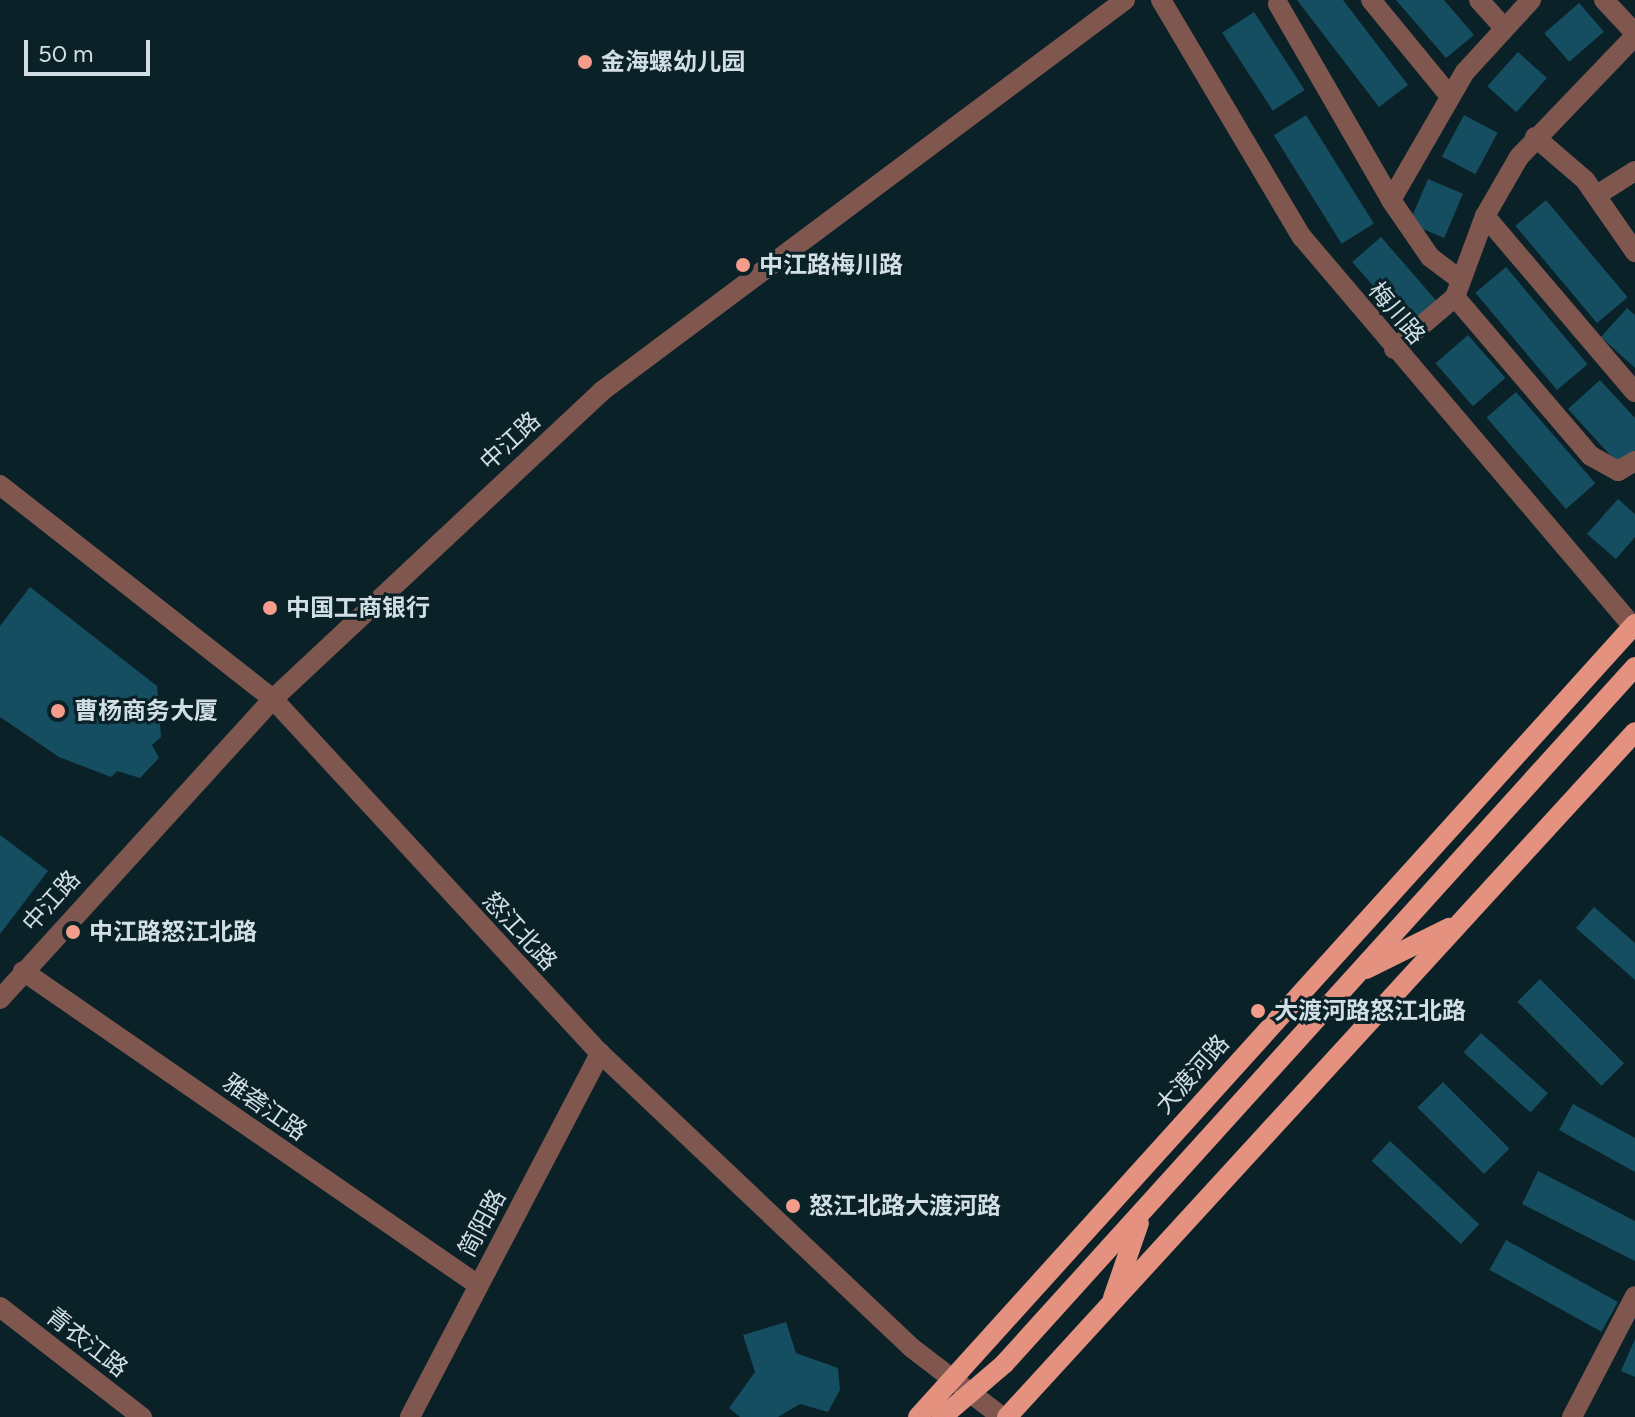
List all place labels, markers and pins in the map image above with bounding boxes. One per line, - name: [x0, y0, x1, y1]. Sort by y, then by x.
- place label: 金海螺幼儿园: [601, 48, 745, 76]
- marker: 金海螺幼儿园: [576, 53, 594, 71]
- place label: 中江路梅川路: [759, 251, 903, 279]
- marker: 中江路梅川路: [734, 256, 752, 274]
- place label: 中国工商银行: [286, 594, 430, 622]
- marker: 中国工商银行: [261, 599, 279, 617]
- place label: 曹杨商务大厦: [74, 697, 218, 725]
- marker: 曹杨商务大厦: [49, 702, 67, 720]
- place label: 中江路怒江北路: [89, 918, 257, 946]
- marker: 中江路怒江北路: [64, 923, 82, 941]
- place label: 大渡河路怒江北路: [1274, 997, 1466, 1025]
- marker: 大渡河路怒江北路: [1249, 1002, 1267, 1020]
- place label: 怒江北路大渡河路: [809, 1192, 1001, 1220]
- marker: 怒江北路大渡河路: [784, 1197, 802, 1215]

